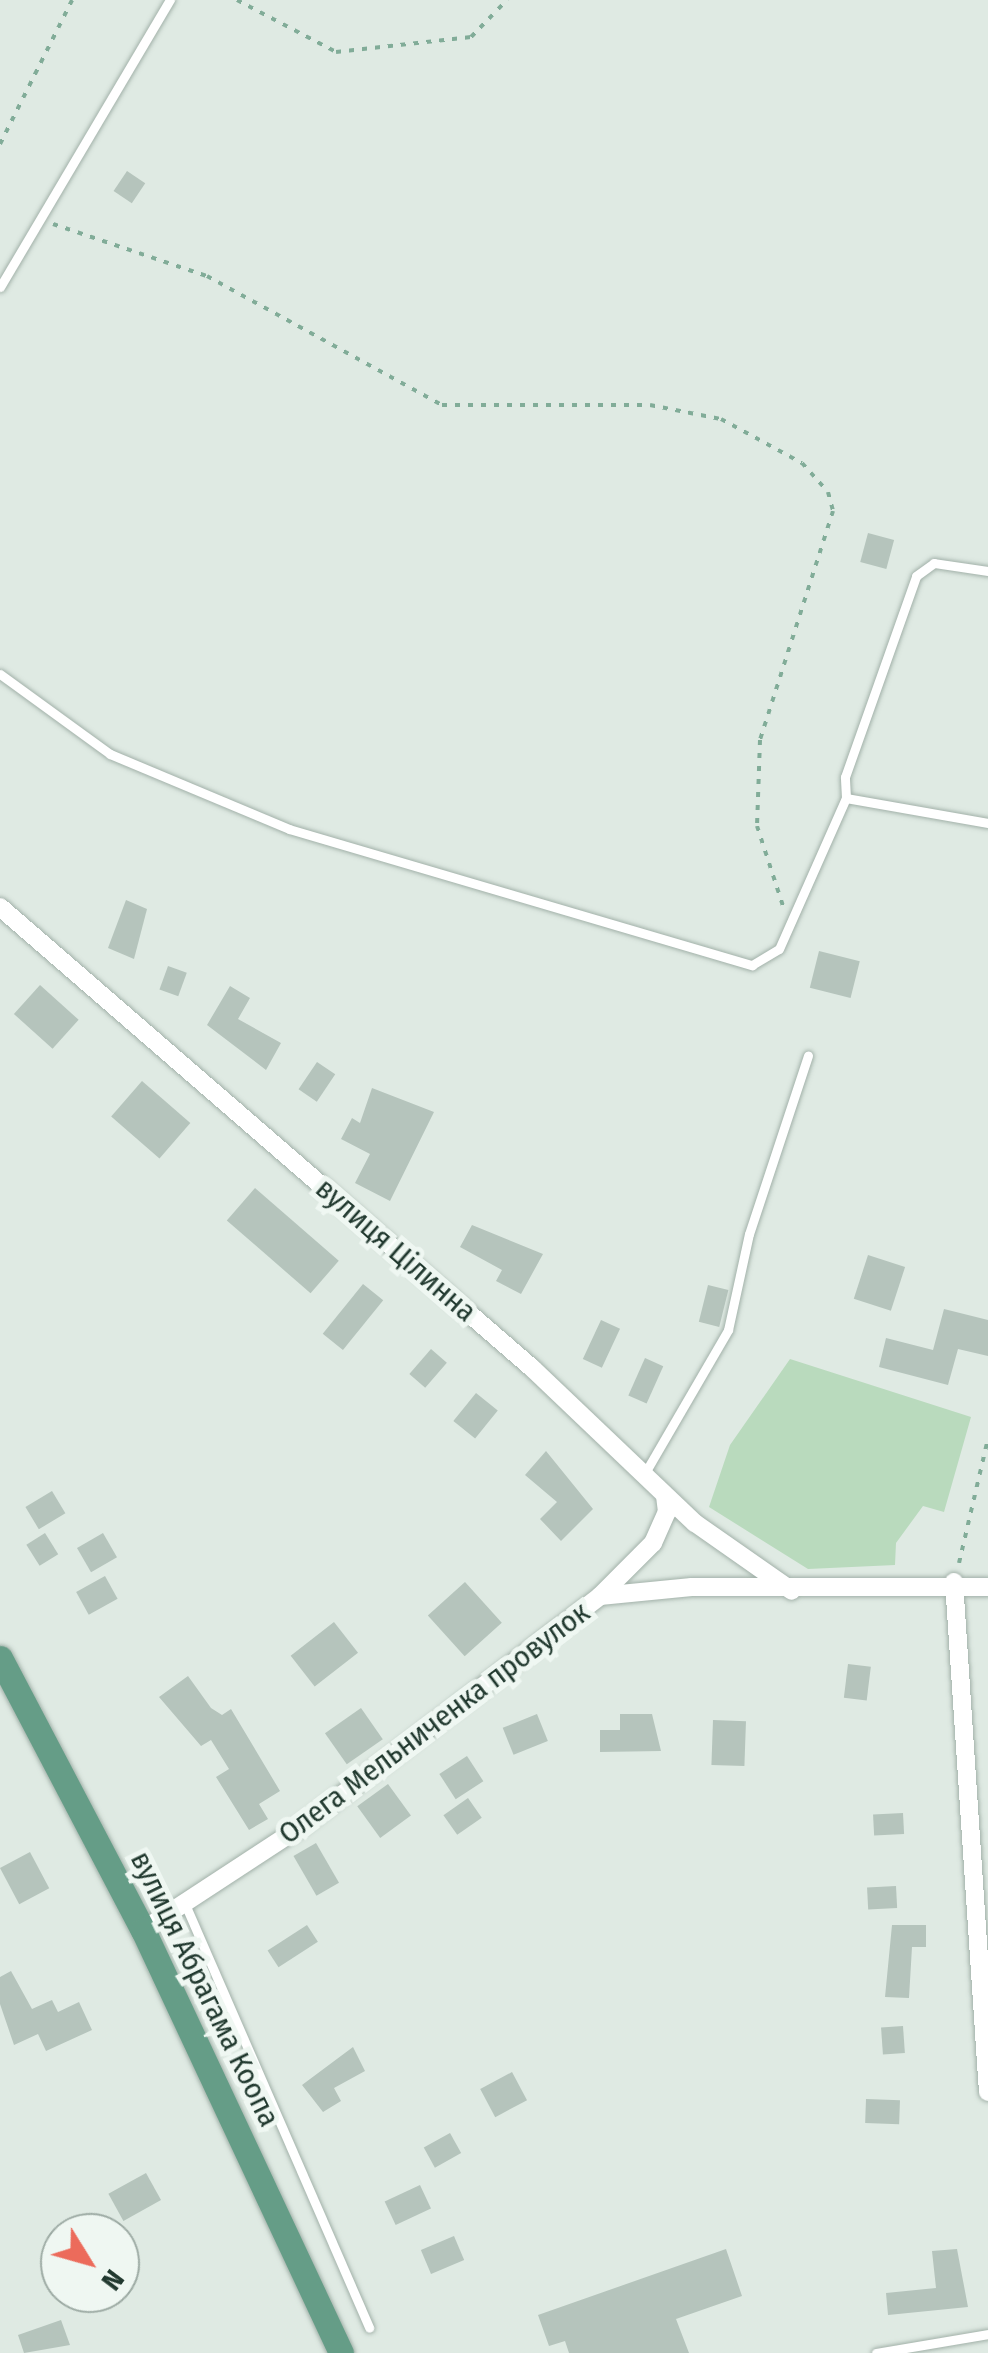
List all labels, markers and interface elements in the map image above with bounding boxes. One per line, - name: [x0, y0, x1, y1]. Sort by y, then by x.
- street label: вулиця Цілинна: [308, 1171, 484, 1329]
- street label: Олега Мельниченка провулок: [271, 1594, 597, 1852]
- street label: вулиця Абрагама Коопа: [123, 1846, 287, 2132]
- north arrow: [40, 2213, 140, 2313]
- text: N: [95, 2264, 131, 2297]

